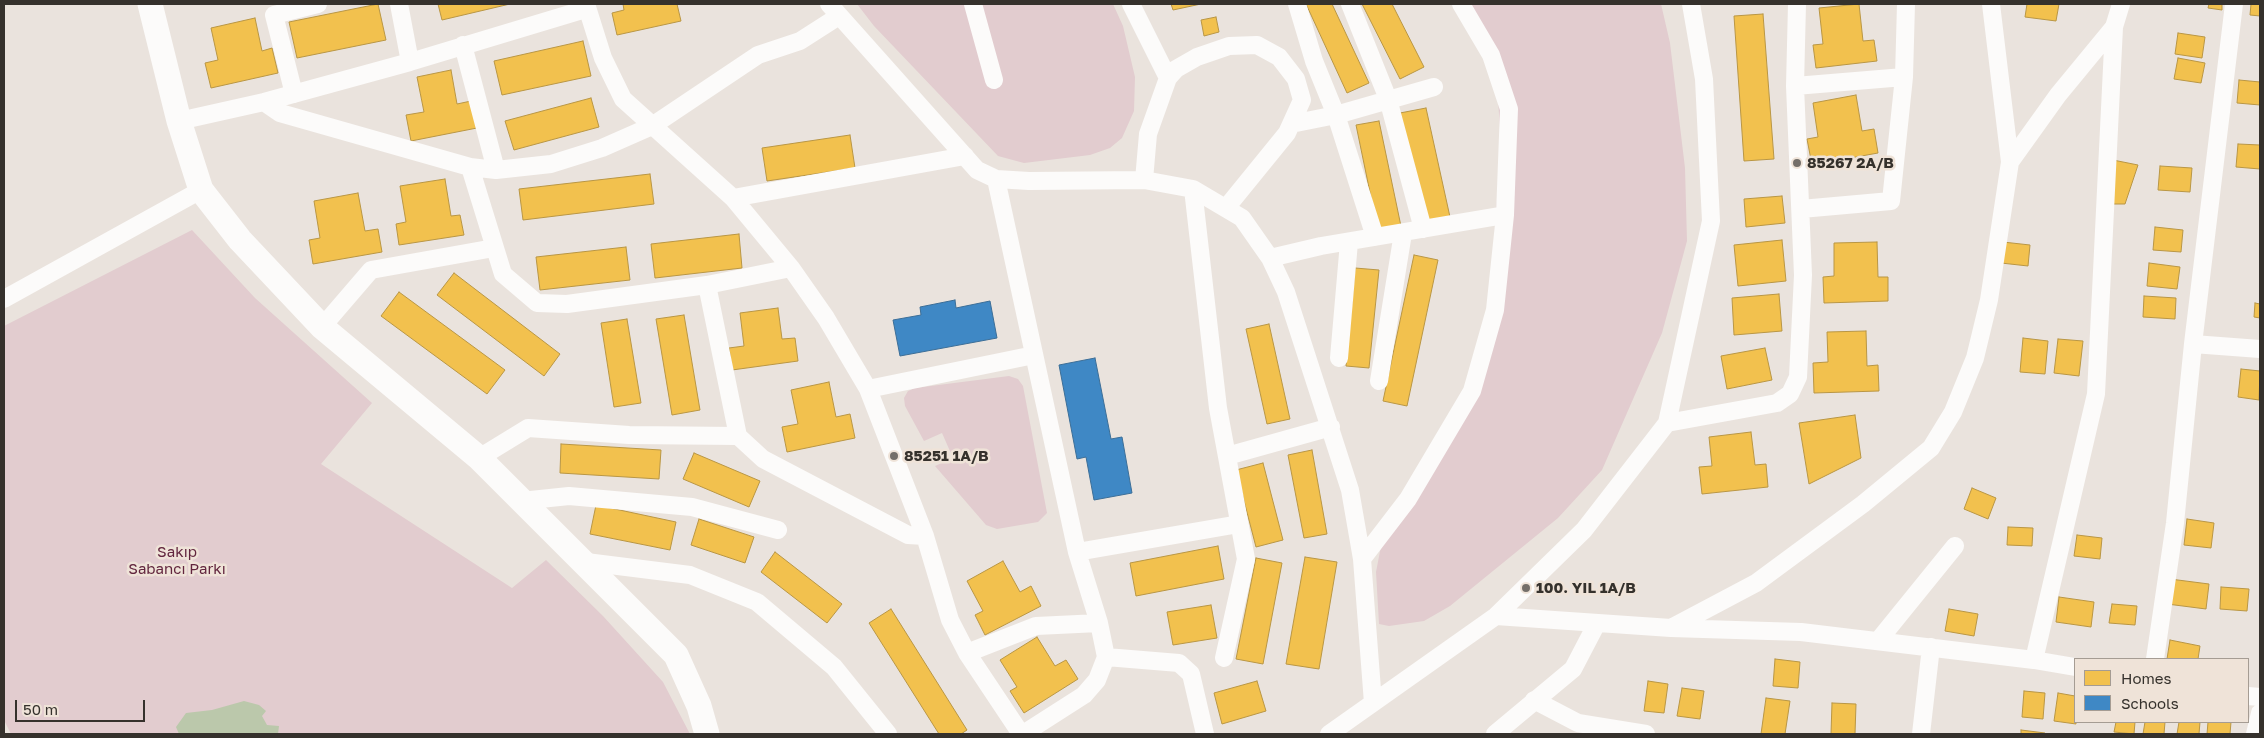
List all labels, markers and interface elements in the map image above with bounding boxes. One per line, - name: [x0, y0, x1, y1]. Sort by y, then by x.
- place label: 85267 2A/B: [1807, 154, 1894, 172]
- marker: 85267 2A/B: [1791, 157, 1803, 169]
- place label: 85251 1A/B: [904, 447, 989, 465]
- marker: 85251 1A/B: [888, 450, 900, 462]
- park label: Sakıp Sabancı Parkı: [128, 543, 226, 578]
- place label: 100. YIL 1A/B: [1536, 579, 1636, 597]
- marker: 100. YIL 1A/B: [1520, 582, 1532, 594]
- legend: [2074, 658, 2249, 723]
- text: Homes: [2121, 669, 2171, 687]
- scale bar: [18, 690, 148, 722]
- text: Schools: [2121, 694, 2179, 712]
- text: 50 m: [23, 700, 58, 718]

